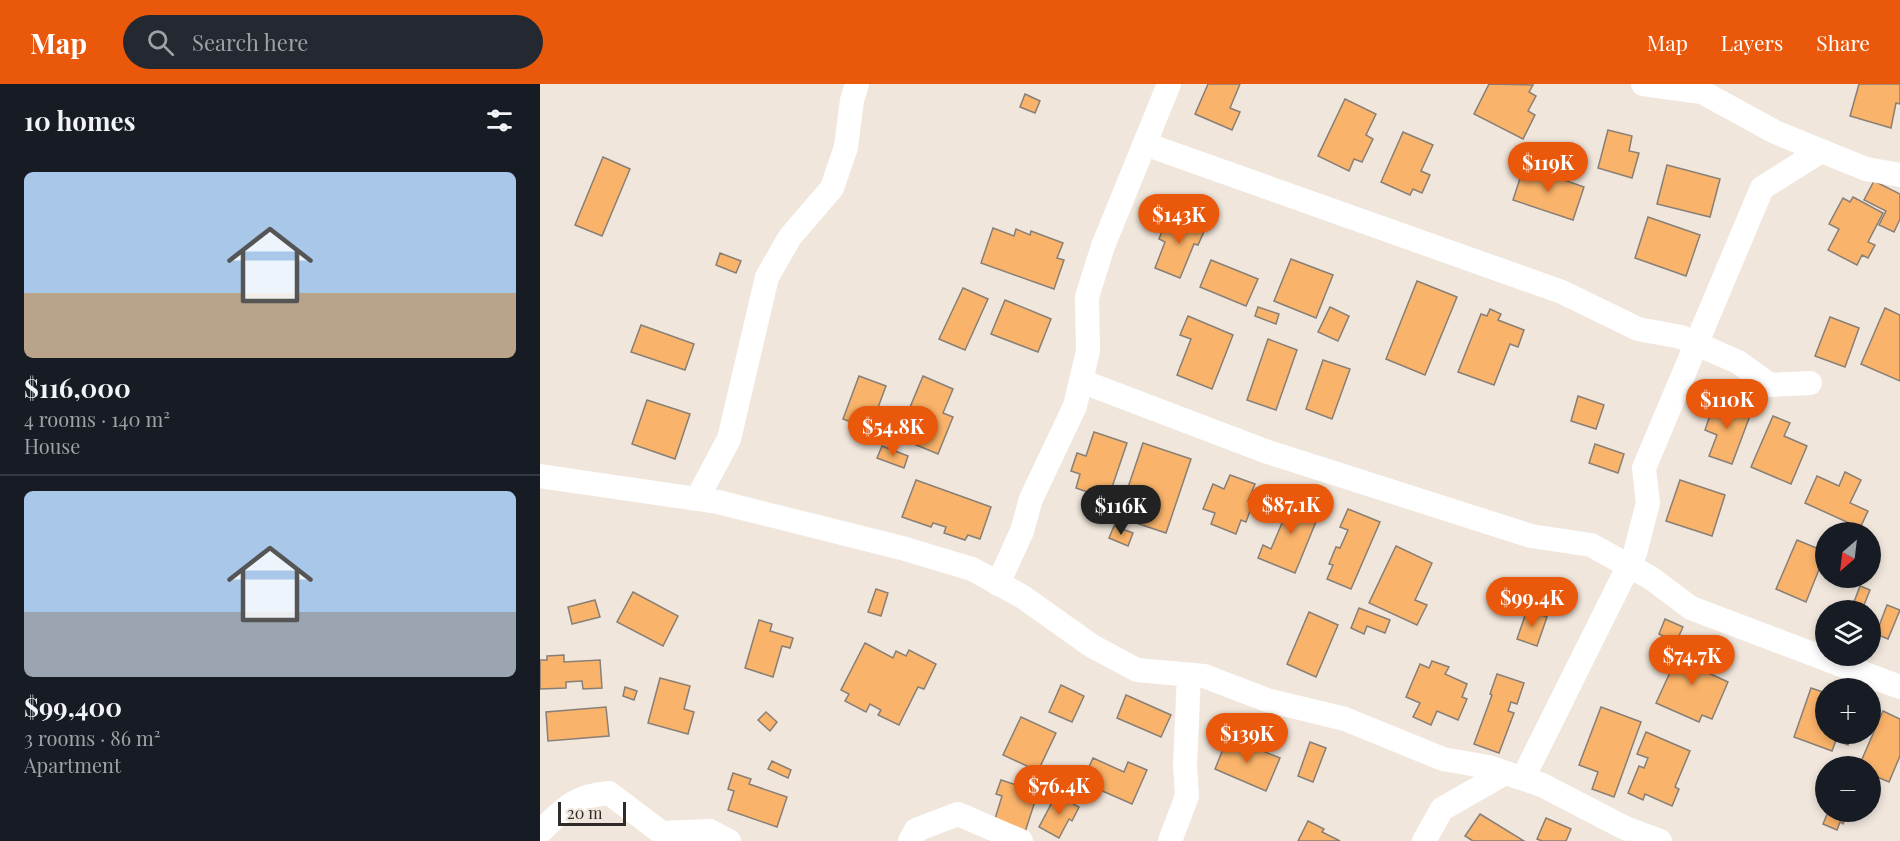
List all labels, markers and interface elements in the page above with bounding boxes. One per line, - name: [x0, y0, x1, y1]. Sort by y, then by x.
- search box: [123, 15, 543, 69]
- text: Map: [30, 24, 87, 61]
- icon: search: [144, 26, 177, 59]
- text: Search here: [192, 27, 308, 57]
- text: Map: [1647, 28, 1688, 56]
- text: Layers: [1721, 28, 1783, 56]
- text: Share: [1816, 28, 1870, 56]
- text: 10 homes: [24, 103, 136, 138]
- icon: filters: [483, 104, 516, 137]
- pin: $119K: [1506, 142, 1590, 193]
- text: $119K: [1522, 148, 1574, 175]
- pin: $143K: [1137, 194, 1221, 245]
- text: $143K: [1152, 200, 1206, 227]
- icon: home: [216, 211, 324, 319]
- text: $116,000: [24, 370, 131, 405]
- pin: $110K: [1685, 379, 1769, 430]
- text: $110K: [1700, 385, 1754, 412]
- text: 4 rooms · 140 m²: [24, 405, 170, 432]
- pin: $54.8K: [844, 406, 942, 457]
- text: $54.8K: [862, 412, 924, 439]
- text: House: [24, 432, 80, 459]
- pin: $87.1K: [1242, 484, 1340, 535]
- pin: $116K: [1079, 485, 1163, 536]
- text: $87.1K: [1262, 490, 1320, 517]
- text: $116K: [1095, 491, 1147, 518]
- north arrow: [1815, 522, 1881, 588]
- map controls: [1815, 522, 1881, 822]
- icon: home: [216, 530, 324, 638]
- pin: $99.4K: [1483, 577, 1581, 628]
- text: $99.4K: [1500, 583, 1564, 610]
- button: layers: [1815, 600, 1881, 666]
- pin: $74.7K: [1643, 635, 1741, 686]
- text: $74.7K: [1663, 641, 1721, 668]
- button: +: [1815, 678, 1881, 744]
- text: $99,400: [24, 689, 122, 724]
- pin: $139K: [1205, 713, 1289, 764]
- text: $139K: [1220, 719, 1274, 746]
- text: 3 rooms · 86 m²: [24, 724, 161, 751]
- text: Apartment: [24, 751, 121, 778]
- button: −: [1815, 756, 1881, 822]
- pin: $76.4K: [1010, 765, 1108, 816]
- text: $76.4K: [1028, 771, 1090, 798]
- scale bar: [558, 799, 626, 826]
- text: 20 m: [567, 802, 602, 823]

